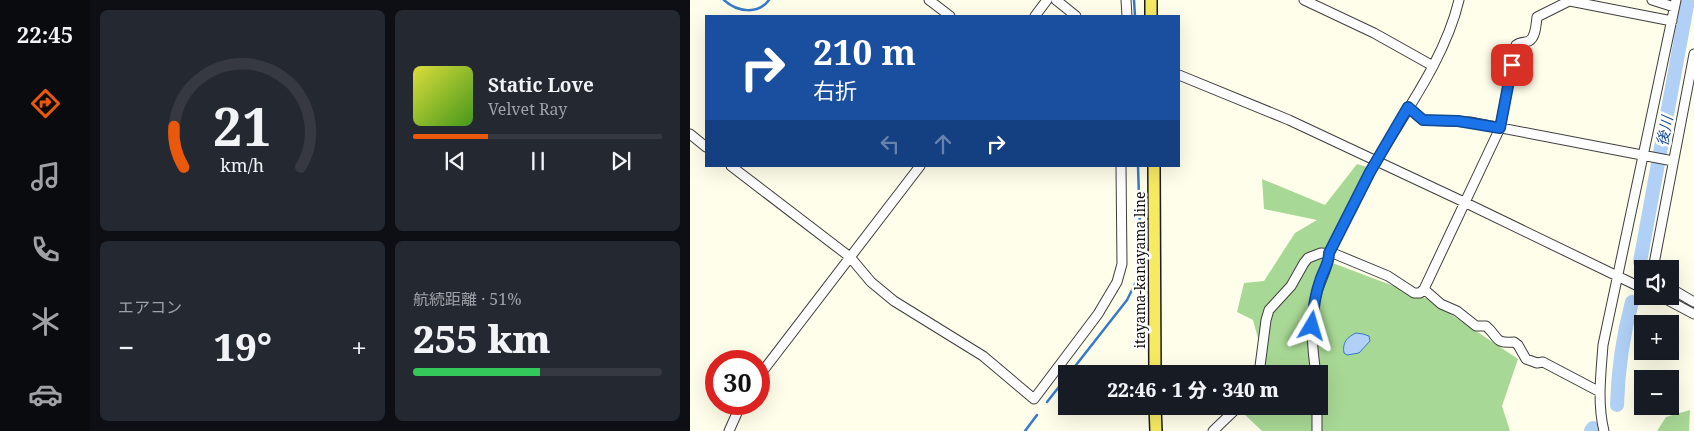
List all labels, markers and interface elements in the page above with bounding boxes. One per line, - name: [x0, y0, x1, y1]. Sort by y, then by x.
- text: 22:45: [17, 19, 73, 49]
- text: 210 m: [813, 28, 916, 75]
- icon: right: [730, 35, 795, 100]
- pin: [1491, 44, 1533, 86]
- icon: arrive: [1498, 51, 1526, 79]
- text: Static Love: [488, 72, 594, 98]
- text: 右折: [813, 75, 857, 105]
- icon: directions: [28, 86, 63, 121]
- text: 21: [213, 90, 272, 161]
- text: Velvet Ray: [488, 98, 567, 120]
- water label: 後川: [1652, 113, 1677, 148]
- icon: left: [876, 130, 904, 158]
- icon: ahead: [929, 130, 957, 158]
- icon: right: [982, 130, 1010, 158]
- icon: previous: [441, 147, 469, 175]
- icon: pause: [524, 147, 552, 175]
- icon: next: [607, 147, 635, 175]
- text: km/h: [221, 153, 264, 177]
- icon: music: [28, 159, 63, 194]
- street label: itayama-kanayama line: [1130, 192, 1149, 348]
- icon: phone: [28, 232, 63, 267]
- map controls: [1634, 260, 1679, 415]
- button: sound: [1634, 260, 1679, 305]
- text: 航続距離 · 51%: [413, 288, 522, 310]
- text: エアコン: [118, 296, 182, 318]
- position arrow: [1285, 299, 1337, 351]
- icon: climate: [28, 304, 63, 339]
- text: 255 km: [413, 312, 551, 364]
- button: +: [1634, 315, 1679, 360]
- text: 19°: [214, 320, 272, 372]
- text: −: [118, 328, 134, 366]
- text: +: [351, 328, 367, 366]
- speed limit sign: 30: [705, 350, 770, 415]
- button: −: [1634, 370, 1679, 415]
- icon: car: [28, 377, 63, 412]
- text: 22:46 · 1 分 · 340 m: [1107, 377, 1279, 403]

